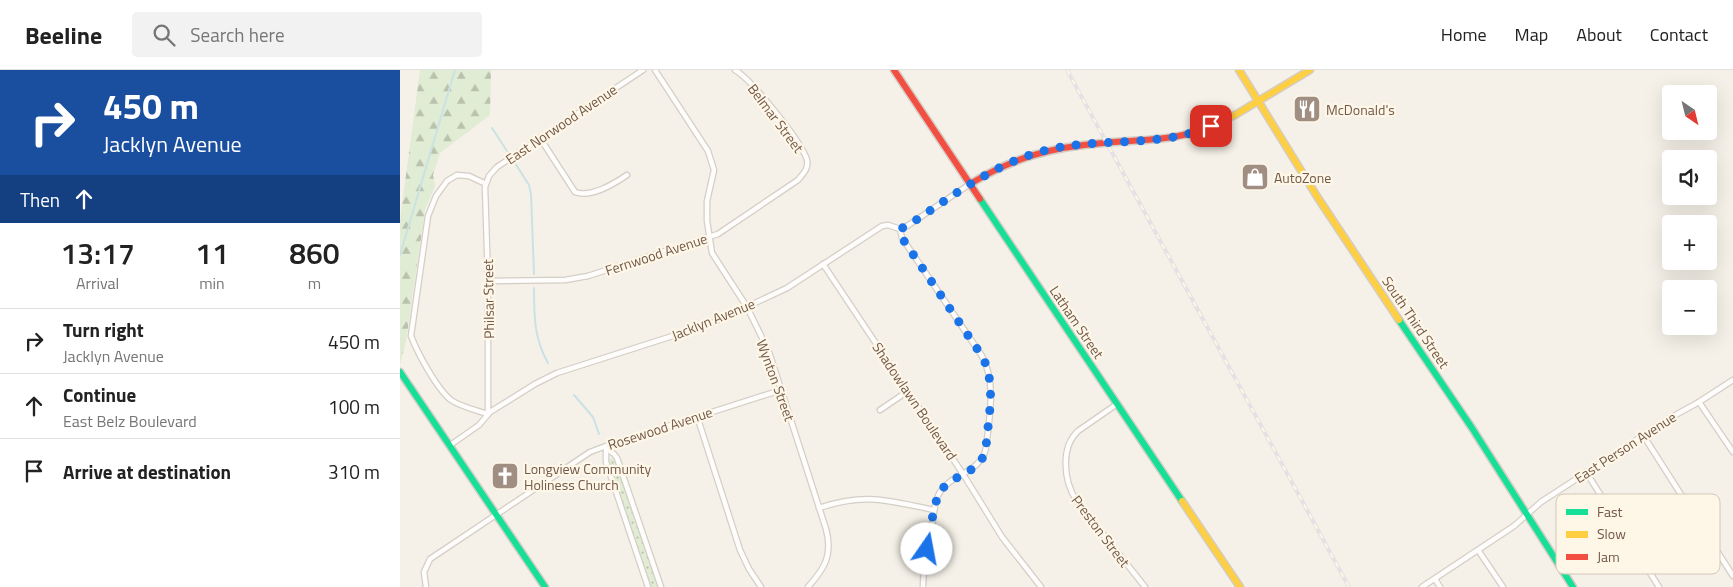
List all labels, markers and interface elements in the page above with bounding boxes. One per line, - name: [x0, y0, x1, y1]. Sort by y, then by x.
- search box: [132, 12, 482, 57]
- text: Beeline: [25, 17, 102, 53]
- text: Search here: [190, 20, 285, 49]
- icon: search: [150, 21, 178, 49]
- text: Home: [1441, 21, 1487, 48]
- text: Map: [1515, 21, 1548, 48]
- text: About: [1576, 21, 1622, 48]
- text: Contact: [1650, 21, 1708, 48]
- text: 450 m: [103, 79, 199, 133]
- street label: East Norwood Avenue: [501, 79, 621, 169]
- street label: Belmar Street: [743, 79, 809, 157]
- north arrow: [1662, 85, 1718, 140]
- map controls: [1662, 85, 1717, 335]
- icon: right: [20, 90, 85, 155]
- restaurant icon: McDonald's: [1292, 94, 1322, 124]
- place label: McDonald's: [1326, 99, 1395, 120]
- pin: [1190, 105, 1232, 147]
- icon: arrive: [1197, 112, 1225, 140]
- text: Jacklyn Avenue: [103, 127, 242, 161]
- button: sound: [1662, 150, 1717, 205]
- shop icon: AutoZone: [1240, 162, 1270, 192]
- place label: AutoZone: [1274, 167, 1331, 188]
- text: Then: [20, 185, 60, 214]
- icon: ahead: [70, 185, 98, 213]
- button: +: [1662, 215, 1717, 270]
- street label: Fernwood Avenue: [602, 228, 710, 280]
- text: 13:17: [60, 230, 135, 276]
- text: 11: [195, 230, 229, 276]
- text: 860: [289, 230, 340, 276]
- street label: Philsar Street: [477, 259, 499, 339]
- text: Arrival: [76, 271, 119, 295]
- text: min: [199, 271, 225, 295]
- text: m: [308, 271, 321, 295]
- street label: South Third Street: [1377, 272, 1455, 372]
- button: −: [1662, 280, 1717, 335]
- street label: Latham Street: [1045, 281, 1109, 363]
- street label: Jacklyn Avenue: [668, 293, 758, 345]
- text: Turn right: [63, 315, 144, 344]
- icon: right: [20, 327, 48, 355]
- text: 450 m: [328, 327, 380, 356]
- street label: Wynton Street: [751, 336, 801, 424]
- street label: Shadowlawn Boulevard: [868, 338, 962, 464]
- text: Jacklyn Avenue: [63, 344, 164, 368]
- text: Continue: [63, 380, 136, 409]
- icon: ahead: [20, 392, 48, 420]
- text: 100 m: [328, 392, 380, 421]
- street label: Rosewood Avenue: [605, 401, 715, 455]
- street label: East Person Avenue: [1570, 406, 1680, 488]
- text: East Belz Boulevard: [63, 409, 197, 433]
- icon: arrive: [20, 457, 48, 485]
- text: Arrive at destination: [63, 457, 231, 486]
- text: 310 m: [328, 457, 380, 486]
- place label: Longview Community Holiness Church: [524, 458, 651, 495]
- church icon: Longview Community Holiness Church: [490, 461, 520, 491]
- street label: Preston Street: [1067, 491, 1135, 572]
- legend: [1556, 494, 1720, 574]
- text: Fast: [1597, 501, 1622, 522]
- position arrow: [900, 522, 952, 574]
- text: Slow: [1597, 523, 1626, 544]
- text: Jam: [1597, 546, 1620, 567]

